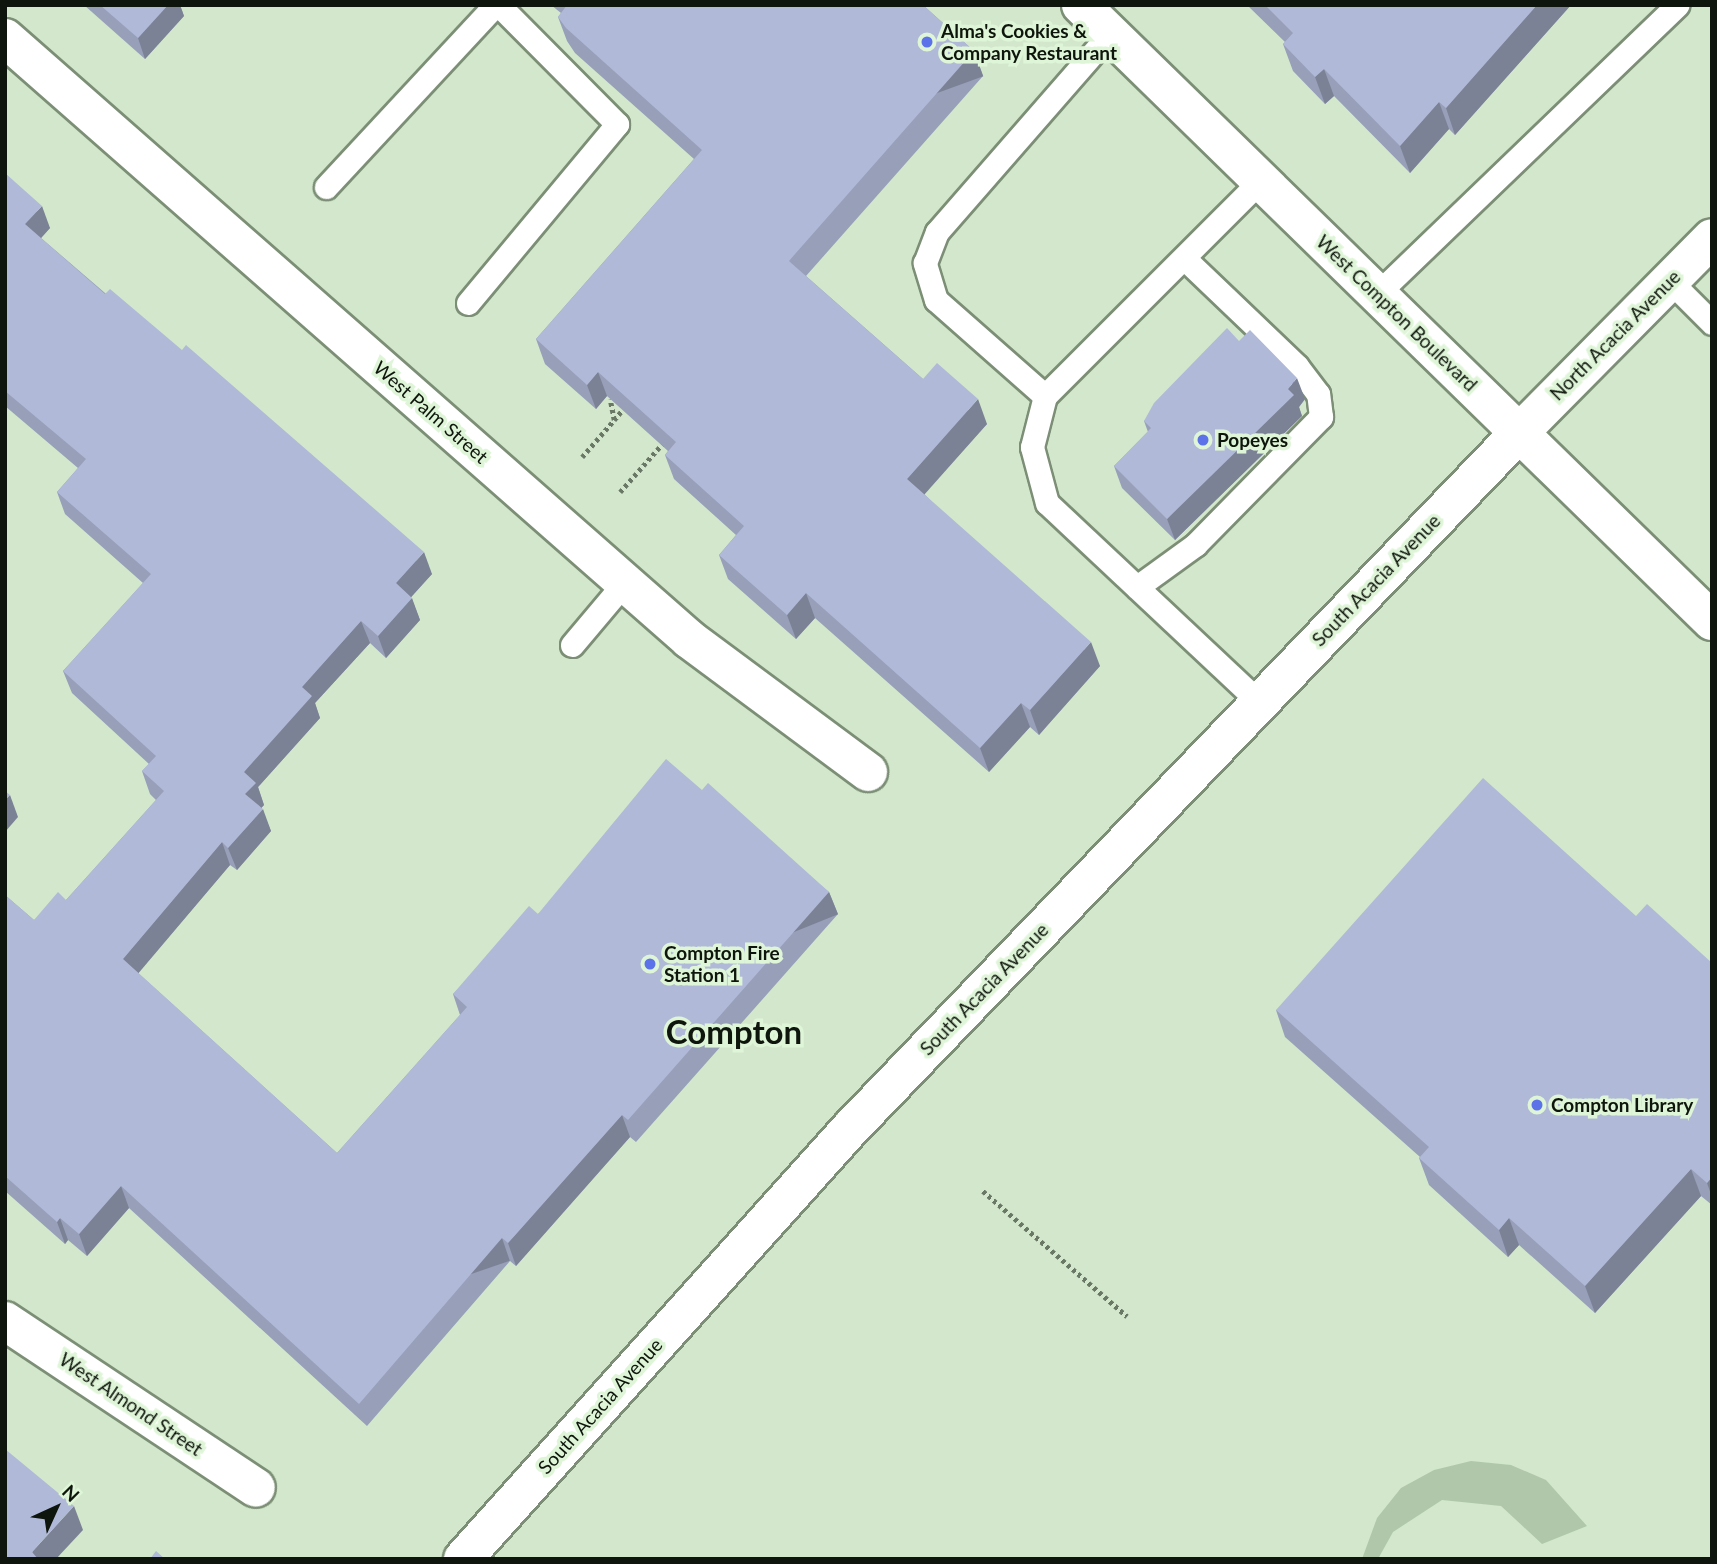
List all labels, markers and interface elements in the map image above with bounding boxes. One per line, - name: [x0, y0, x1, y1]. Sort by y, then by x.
- place label: Alma's Cookies & Company Restaurant: [941, 20, 1117, 64]
- marker: Alma's Cookies & Company Restaurant: [919, 34, 935, 50]
- street label: West Compton Boulevard: [1312, 230, 1482, 396]
- street label: North Acacia Avenue: [1545, 265, 1685, 405]
- street label: West Palm Street: [369, 356, 493, 468]
- place label: Popeyes: [1217, 429, 1288, 451]
- marker: Popeyes: [1195, 432, 1211, 448]
- street label: South Acacia Avenue: [1307, 509, 1445, 651]
- street label: South Acacia Avenue: [915, 918, 1053, 1060]
- place label: Compton Fire Station 1: [664, 942, 780, 986]
- marker: Compton Fire Station 1: [642, 956, 658, 972]
- district label: Compton: [666, 1012, 802, 1052]
- place label: Compton Library: [1551, 1094, 1693, 1116]
- marker: Compton Library: [1529, 1097, 1545, 1113]
- street label: South Acacia Avenue: [533, 1333, 667, 1479]
- street label: West Almond Street: [55, 1347, 207, 1461]
- north arrow: [21, 1473, 91, 1543]
- text: N: [58, 1479, 85, 1506]

